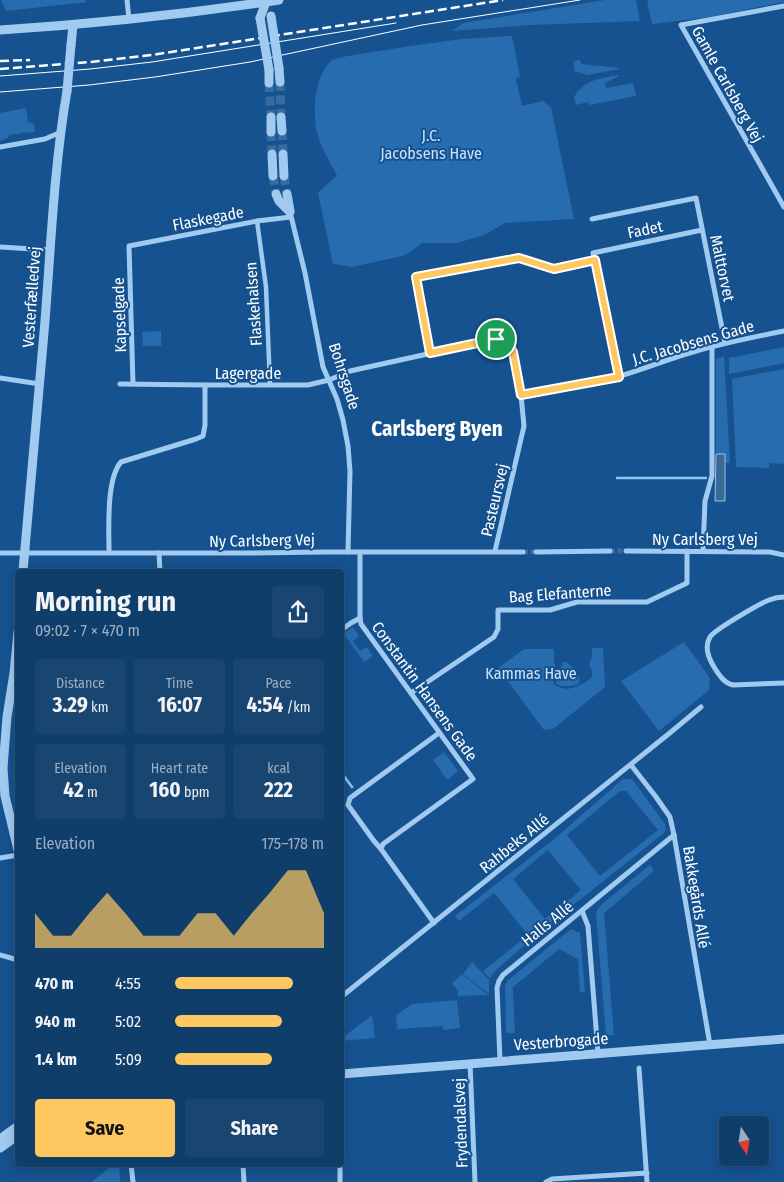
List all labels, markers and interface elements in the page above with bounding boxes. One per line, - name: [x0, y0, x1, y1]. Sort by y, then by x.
- street label: Gamle Carlsberg Vej: [688, 23, 767, 146]
- park label: J.C. Jacobsens Have: [380, 126, 482, 163]
- street label: Flaskegade: [171, 202, 245, 235]
- street label: Fadet: [626, 216, 665, 242]
- street label: Malttorvet: [706, 233, 739, 304]
- street label: Vesterfælledvej: [18, 246, 45, 348]
- street label: Flaskehalsen: [241, 261, 266, 347]
- street label: Kapselgade: [109, 277, 130, 353]
- street label: J.C. Jacobsens Gade: [630, 316, 756, 369]
- pin: [475, 318, 517, 360]
- icon: arrive: [482, 325, 510, 353]
- street label: Bohrsgade: [325, 340, 364, 412]
- street label: Lagergade: [215, 364, 281, 383]
- district label: Carlsberg Byen: [371, 416, 503, 442]
- street label: Pasteursvej: [477, 462, 512, 538]
- street label: Ny Carlsberg Vej: [209, 530, 315, 551]
- street label: Ny Carlsberg Vej: [652, 530, 758, 549]
- street label: Bag Elefanterne: [508, 580, 612, 607]
- text: Morning run: [35, 585, 176, 618]
- button: share: [272, 586, 324, 638]
- street label: Constantin Hansens Gade: [368, 618, 482, 765]
- text: 09:02 · 7 × 470 m: [35, 621, 140, 640]
- park label: Kammas Have: [485, 664, 577, 683]
- text: Distance: [56, 675, 105, 692]
- text: Time: [166, 675, 193, 692]
- text: Pace: [265, 675, 292, 692]
- text: 3.29: [53, 692, 88, 718]
- text: 16:07: [157, 692, 202, 718]
- text: 4:54: [246, 692, 283, 718]
- text: km: [88, 699, 108, 716]
- text: /km: [283, 699, 311, 716]
- text: Elevation: [54, 760, 107, 777]
- text: Heart rate: [151, 760, 208, 777]
- text: kcal: [267, 760, 290, 777]
- text: 42: [63, 777, 84, 803]
- text: 160: [149, 777, 181, 803]
- text: 222: [264, 777, 293, 803]
- text: m: [84, 784, 98, 801]
- text: bpm: [181, 784, 210, 801]
- street label: Rahbeks Allé: [476, 810, 553, 877]
- text: Elevation: [35, 834, 95, 853]
- text: 175–178 m: [261, 834, 324, 853]
- street label: Bakkegårds Allé: [679, 845, 714, 950]
- street label: Halls Allé: [518, 897, 577, 950]
- text: 470 m: [35, 974, 74, 993]
- text: 4:55: [115, 974, 141, 993]
- text: 940 m: [35, 1012, 76, 1031]
- text: 5:02: [115, 1012, 141, 1031]
- street label: Vesterbrogade: [513, 1029, 609, 1054]
- text: 1.4 km: [35, 1050, 77, 1069]
- text: 5:09: [115, 1050, 142, 1069]
- street label: Frydendalsvej: [449, 1078, 472, 1168]
- button: Save: [35, 1099, 175, 1157]
- button: Share: [185, 1099, 324, 1157]
- north arrow: [719, 1116, 769, 1166]
- map controls: [719, 1116, 769, 1166]

